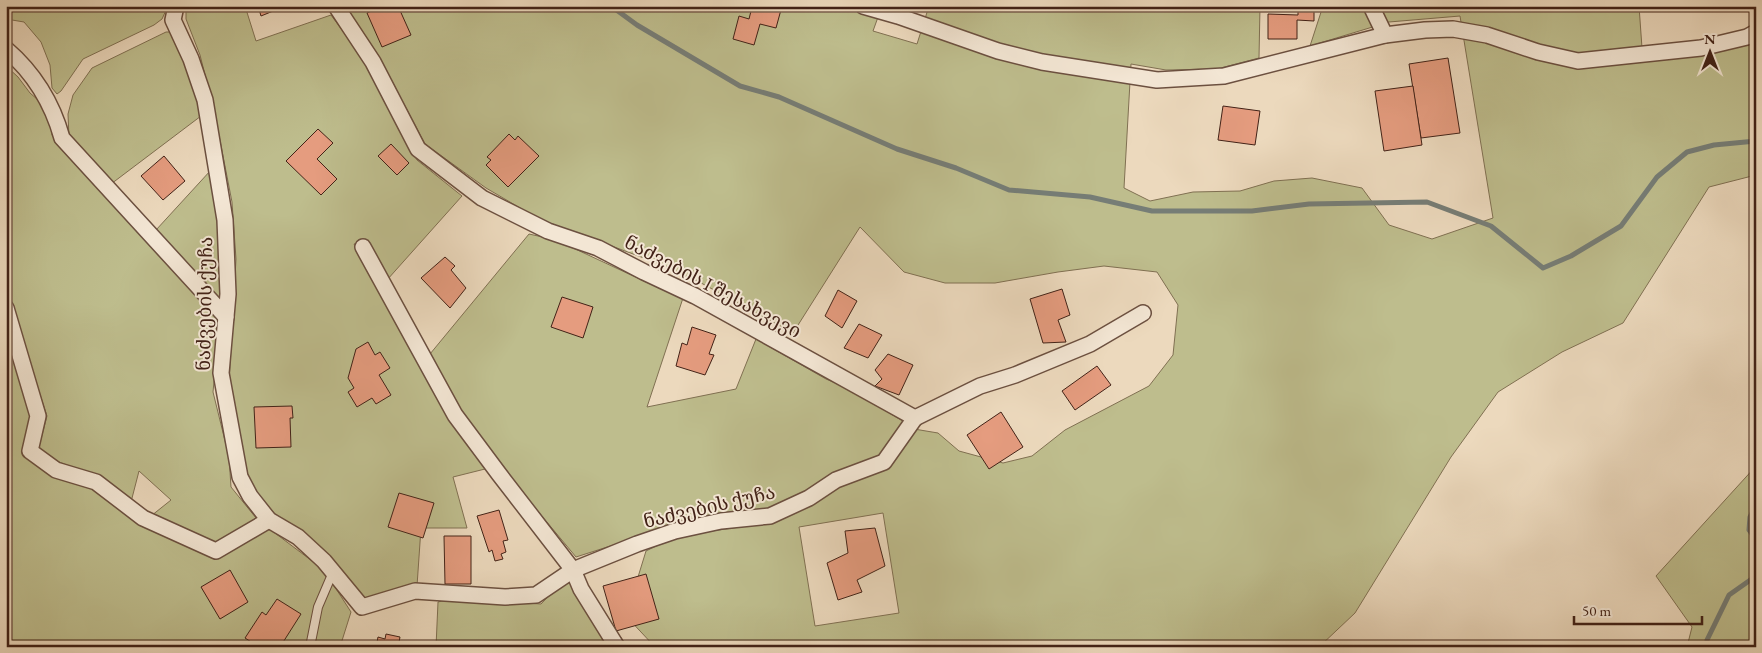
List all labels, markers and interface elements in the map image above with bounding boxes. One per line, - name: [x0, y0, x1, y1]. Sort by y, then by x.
- north arrow: [1684, 28, 1734, 78]
- text: N: [1704, 30, 1716, 48]
- street label: ნაძვების I შესახვევი: [620, 229, 806, 344]
- street label: ნაძვების ქუჩა: [191, 237, 218, 371]
- street label: ნაძვების ქუჩა: [641, 479, 777, 534]
- scale bar: [1574, 593, 1702, 625]
- text: 50 m: [1582, 601, 1611, 620]

